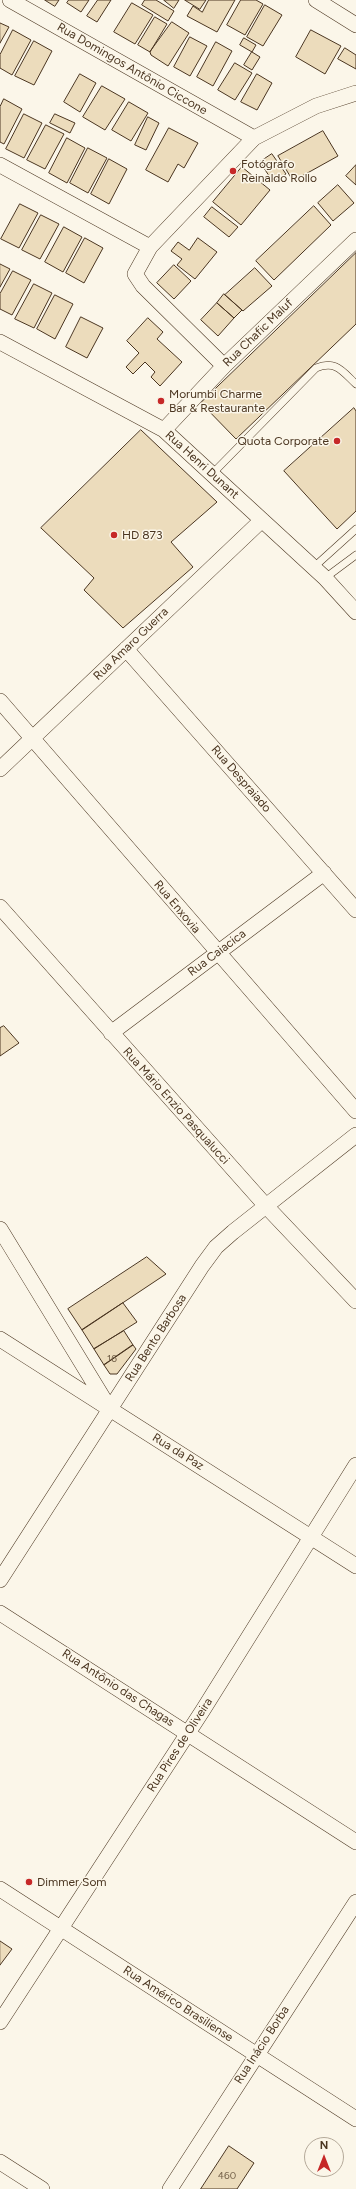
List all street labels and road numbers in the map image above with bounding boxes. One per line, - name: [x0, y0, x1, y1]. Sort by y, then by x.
- street label: Rua Domingos Antônio Ciccone: [54, 20, 210, 118]
- street label: Rua Chafic Maluf: [220, 296, 296, 370]
- street label: Rua Henri Dunant: [162, 428, 242, 502]
- street label: Rua Amaro Guerra: [91, 605, 171, 683]
- street label: Rua Despraiado: [208, 743, 274, 815]
- street label: Rua Enxovia: [151, 878, 203, 936]
- street label: Rua Caiacica: [185, 927, 249, 979]
- street label: Rua Mário Enzio Pasqualucci: [120, 1045, 232, 1167]
- street label: Rua Bento Barbosa: [122, 1292, 190, 1384]
- street label: Rua da Paz: [149, 1430, 207, 1474]
- street label: Rua Antônio das Chagas: [59, 1646, 177, 1730]
- street label: Rua Pires de Oliveira: [144, 1695, 216, 1795]
- street label: Rua Américo Brasiliense: [120, 1963, 236, 2045]
- street label: Rua Inácio Borba: [231, 2003, 293, 2087]

